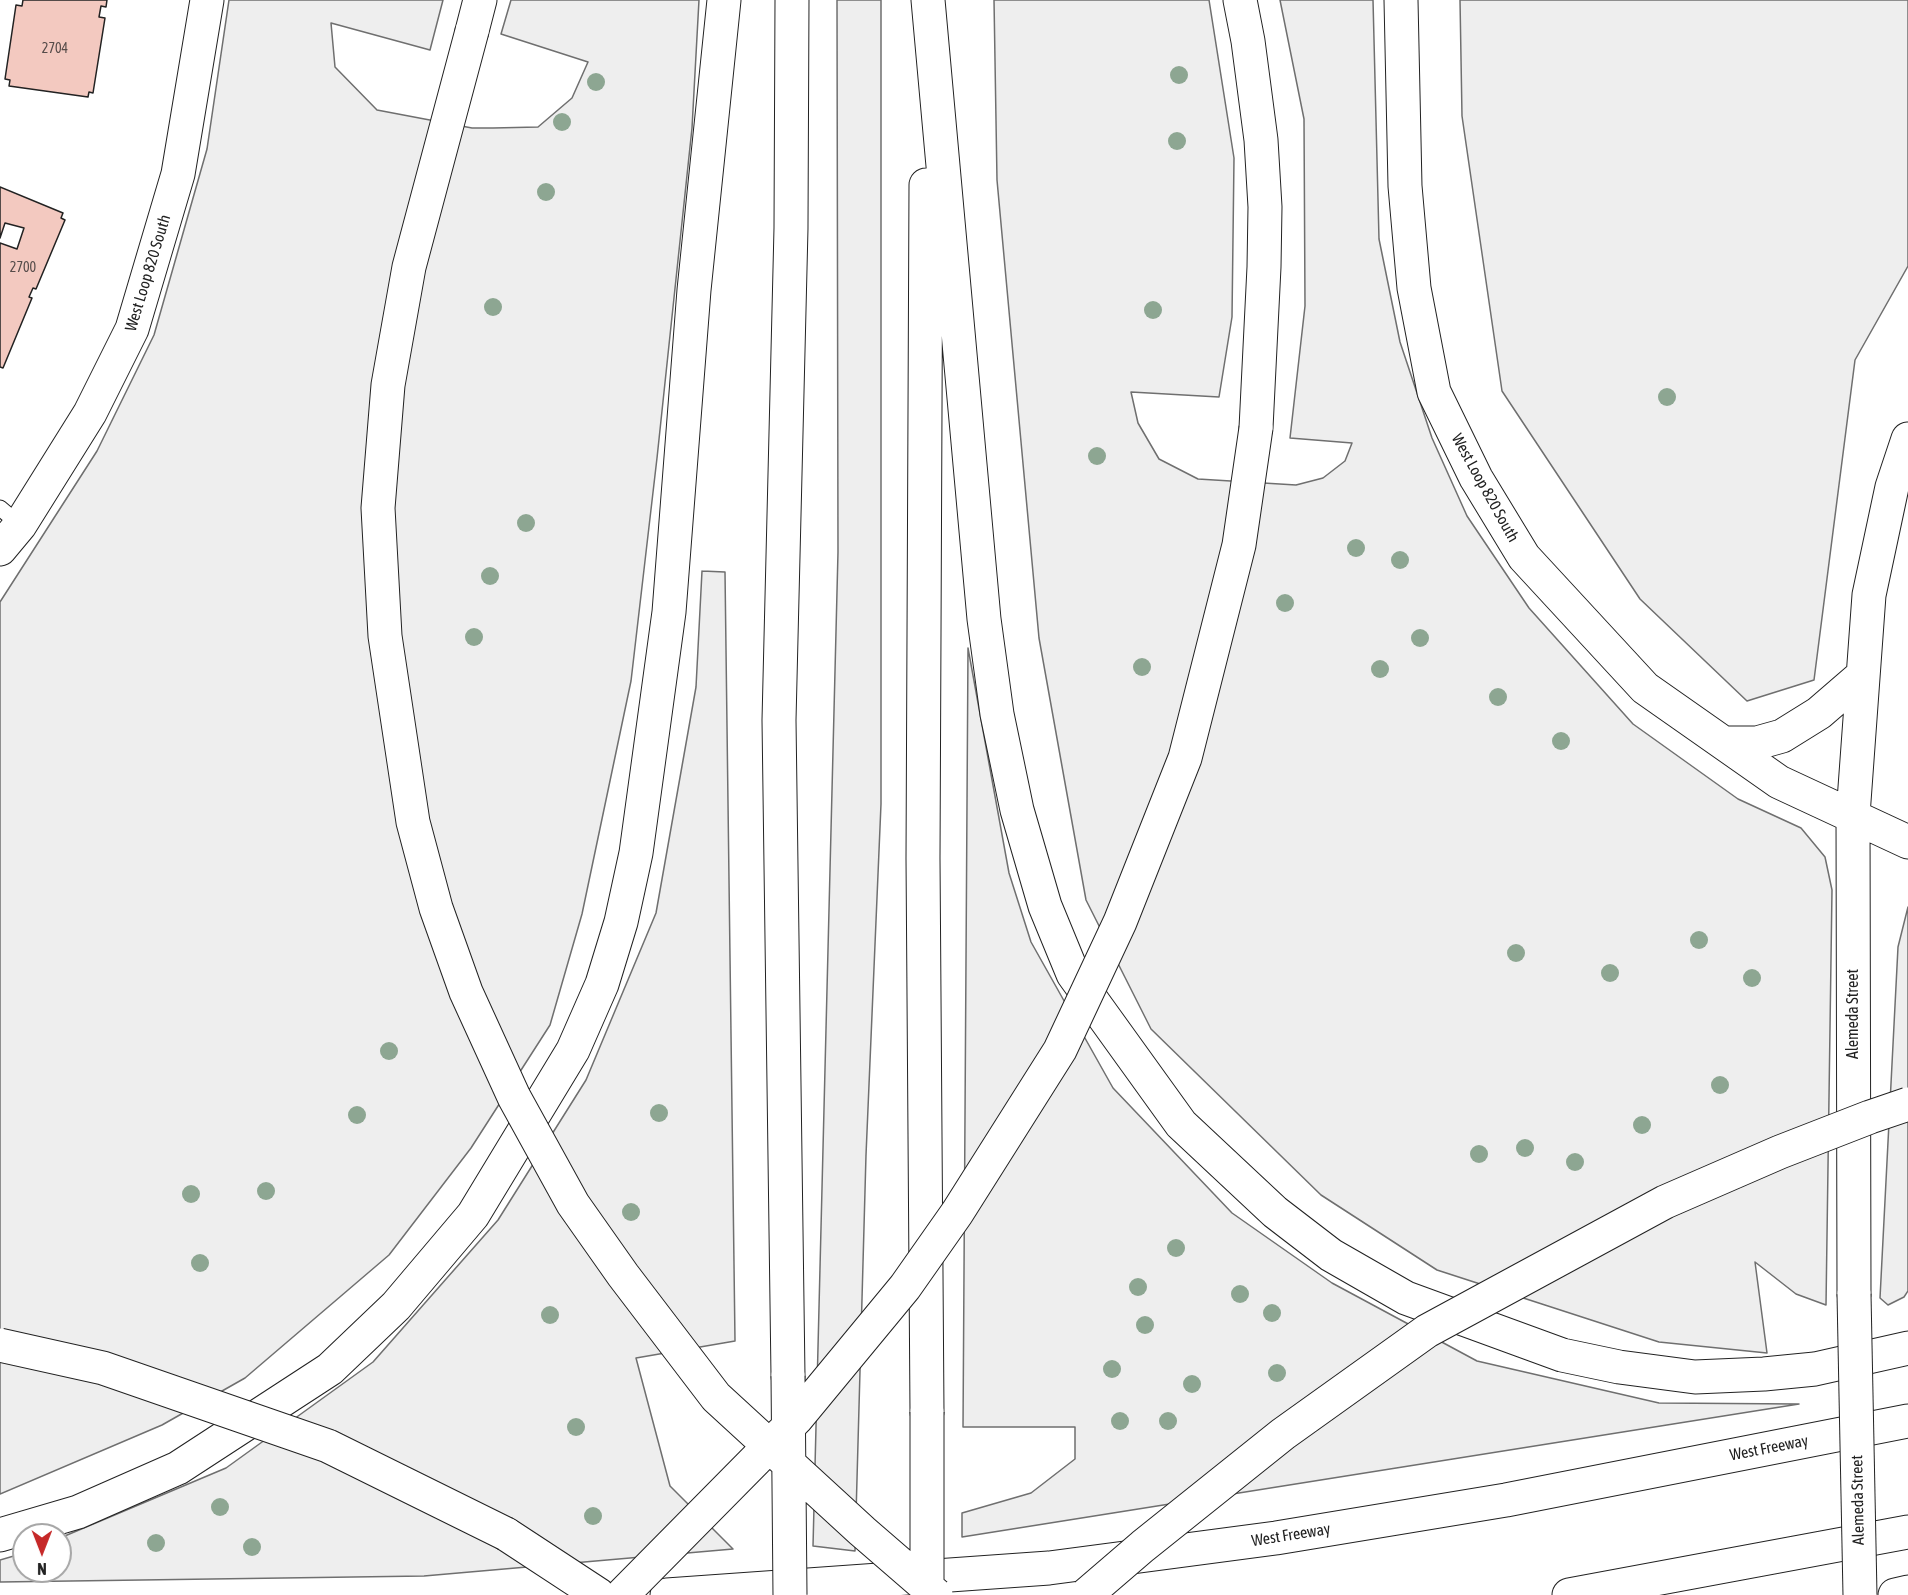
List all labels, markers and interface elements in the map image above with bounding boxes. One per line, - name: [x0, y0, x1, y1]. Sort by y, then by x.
- house number: 2704: [42, 41, 68, 57]
- street label: West Loop 820 South: [121, 212, 175, 334]
- house number: 2700: [10, 260, 36, 276]
- street label: West Loop 820 South: [1447, 430, 1523, 546]
- street label: Alemeda Street: [1843, 969, 1863, 1059]
- street label: West Freeway: [1728, 1431, 1810, 1465]
- street label: Alemeda Street: [1848, 1455, 1868, 1545]
- street label: West Freeway: [1250, 1519, 1332, 1551]
- north arrow: [12, 1523, 72, 1583]
- text: N: [37, 1560, 47, 1578]

